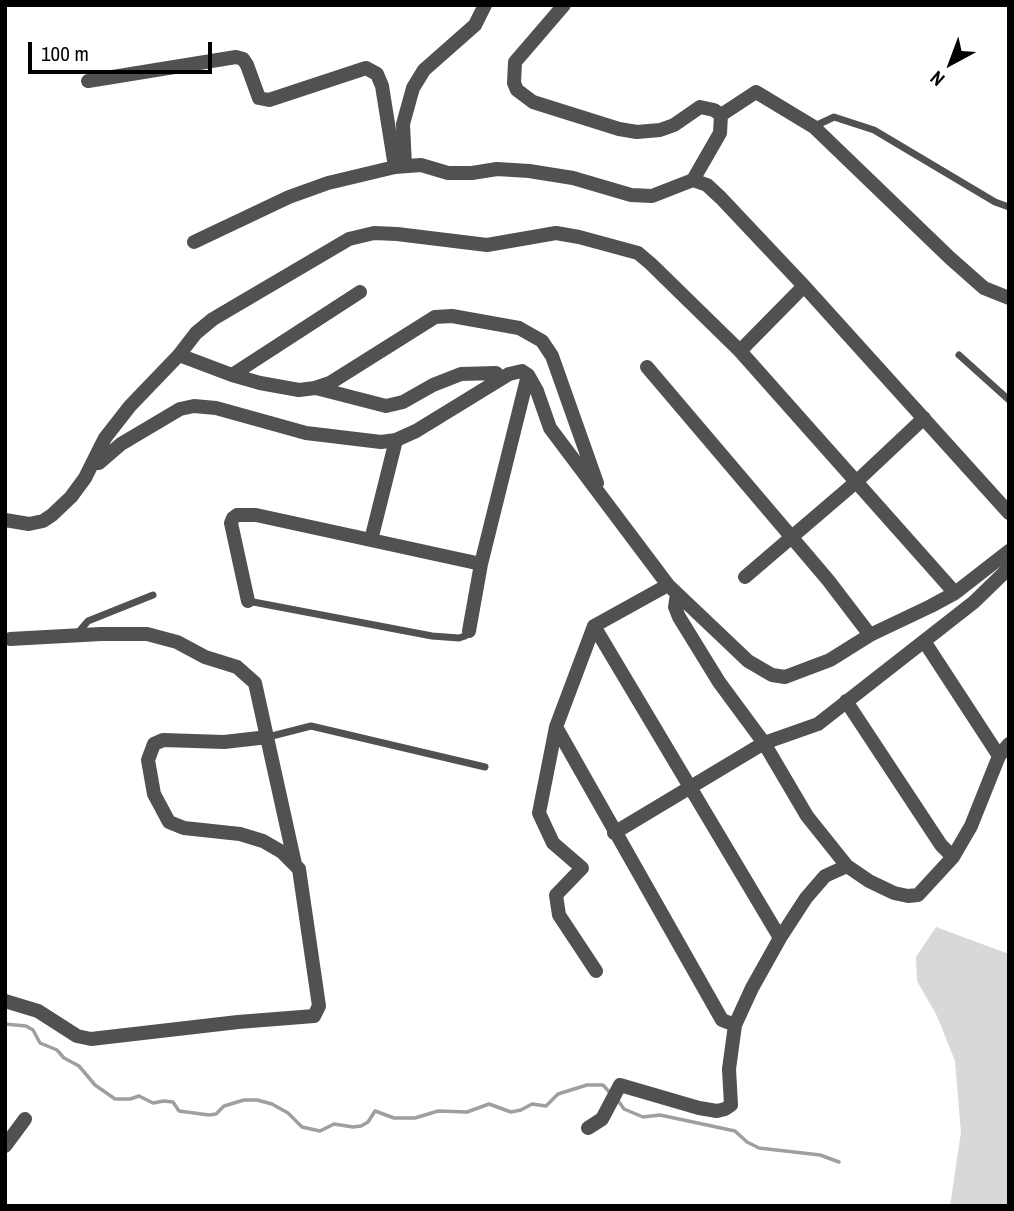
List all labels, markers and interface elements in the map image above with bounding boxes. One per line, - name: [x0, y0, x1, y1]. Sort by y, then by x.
- scale bar: [32, 28, 215, 72]
- north arrow: [916, 28, 986, 98]
- text: 100 m: [41, 39, 89, 68]
- text: N: [924, 65, 950, 92]

